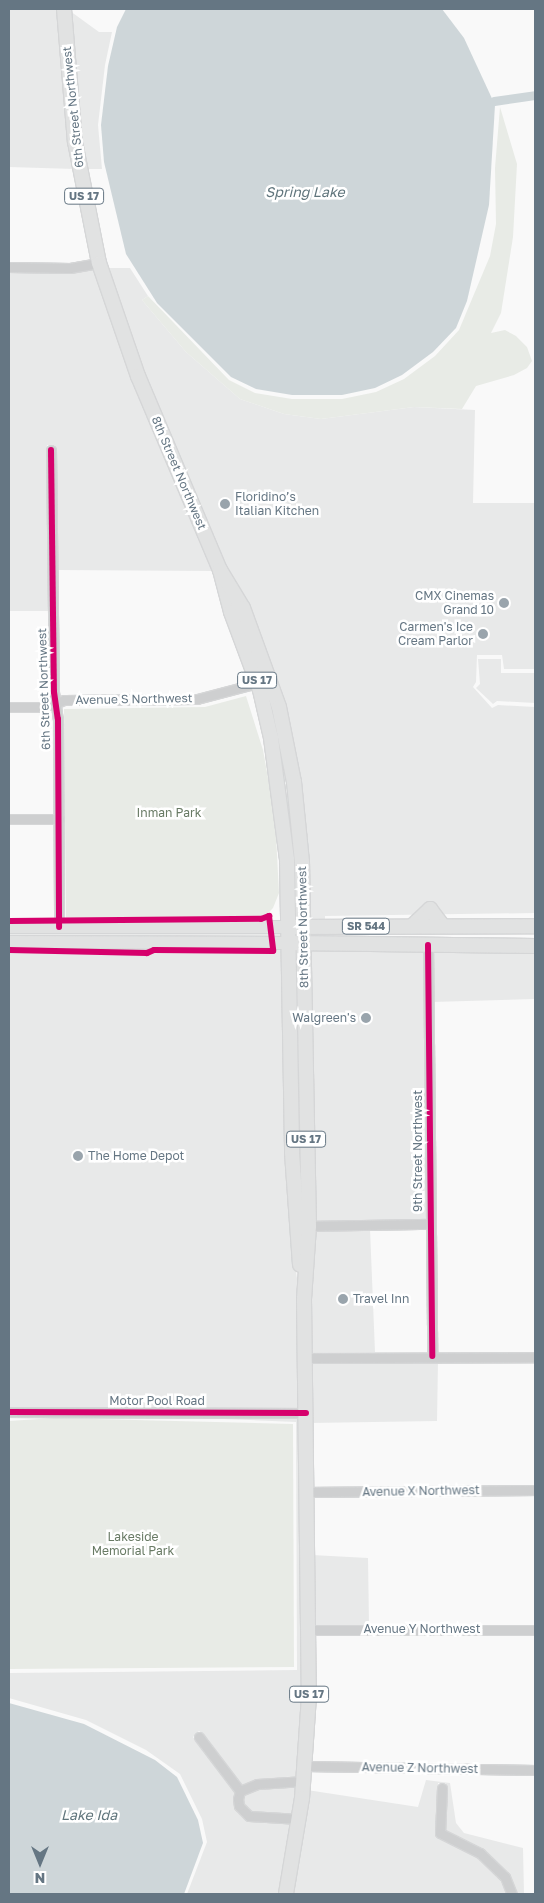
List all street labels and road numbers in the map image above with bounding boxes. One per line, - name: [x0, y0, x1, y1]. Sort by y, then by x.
- street label: 6th Street Northwest: [59, 46, 87, 168]
- road number: US 17: [64, 188, 104, 205]
- street label: 8th Street Northwest: [149, 414, 209, 532]
- street label: 6th Street Northwest: [35, 628, 53, 750]
- road number: US 17: [237, 672, 277, 688]
- street label: Avenue S Northwest: [75, 691, 193, 707]
- street label: 8th Street Northwest: [295, 866, 311, 988]
- road number: SR 544: [341, 918, 391, 934]
- street label: 9th Street Northwest: [411, 1090, 425, 1212]
- road number: US 17: [286, 1130, 326, 1148]
- street label: Motor Pool Road: [109, 1394, 205, 1408]
- street label: Avenue X Northwest: [362, 1483, 480, 1499]
- street label: Avenue Y Northwest: [363, 1622, 481, 1636]
- road number: US 17: [289, 1686, 329, 1702]
- street label: Avenue Z Northwest: [362, 1760, 478, 1776]

